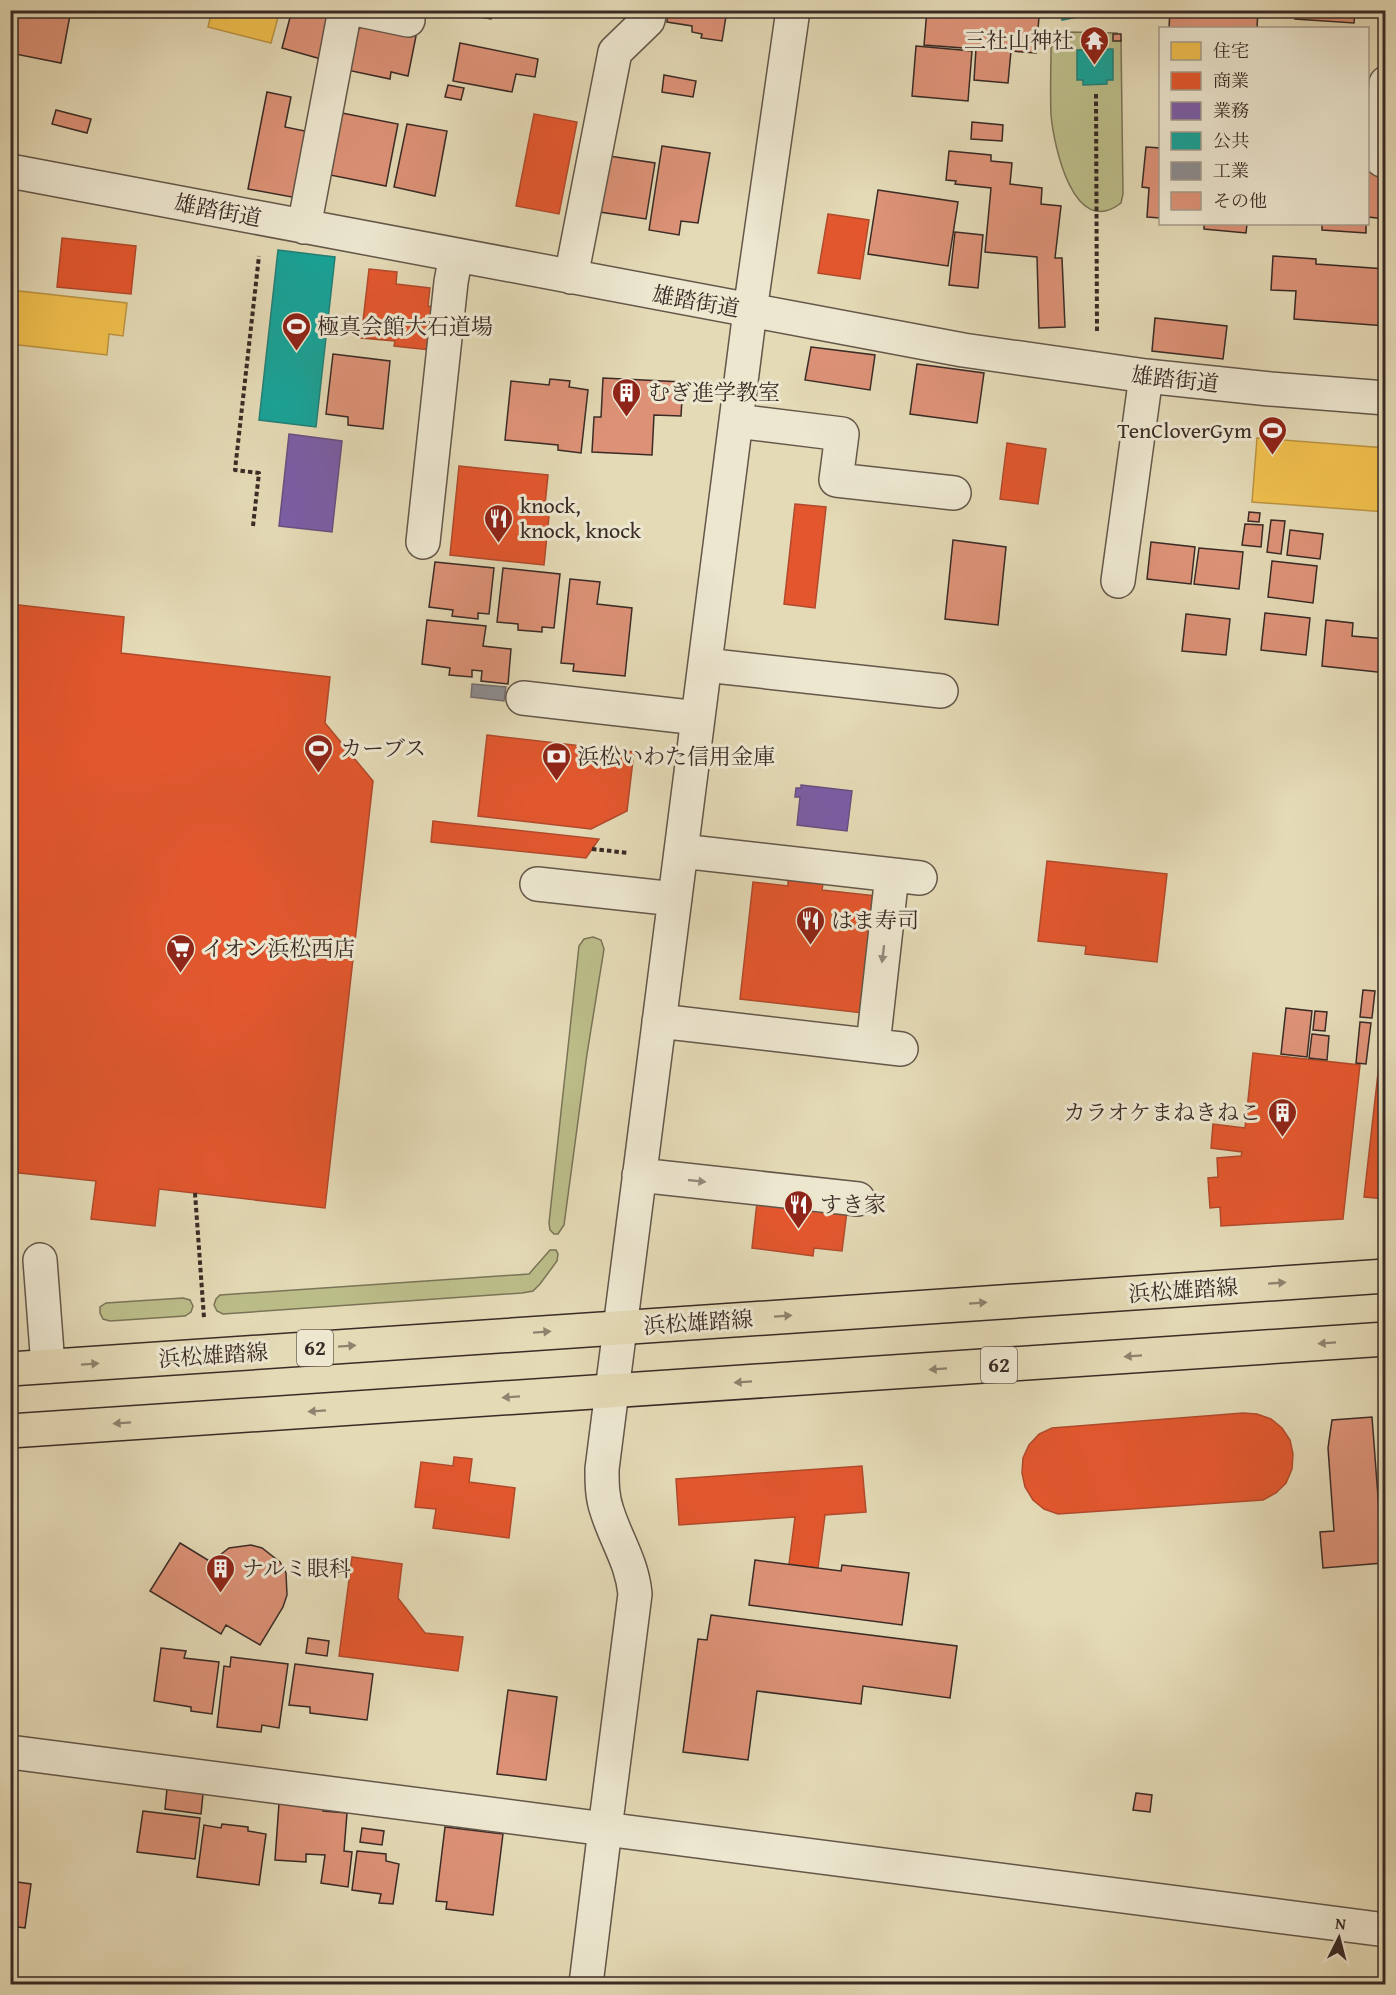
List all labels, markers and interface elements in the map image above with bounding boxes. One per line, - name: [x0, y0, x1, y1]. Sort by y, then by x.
- place label: 三社山神社: [964, 24, 1074, 56]
- temple icon: 三社山神社: [1079, 24, 1111, 66]
- legend: [1159, 27, 1369, 225]
- text: 住宅: [1213, 37, 1249, 64]
- text: 商業: [1213, 67, 1249, 94]
- text: 業務: [1213, 97, 1249, 124]
- text: 公共: [1213, 127, 1249, 154]
- text: 工業: [1213, 157, 1249, 184]
- street label: 雄踏街道: [172, 186, 264, 234]
- text: その他: [1213, 187, 1267, 214]
- street label: 雄踏街道: [650, 278, 742, 324]
- sports icon: 極真会館大石道場: [280, 310, 312, 352]
- place label: 極真会館大石道場: [317, 310, 493, 342]
- street label: 雄踏街道: [1130, 358, 1220, 400]
- building icon: むぎ進学教室: [611, 376, 643, 418]
- place label: むぎ進学教室: [648, 376, 780, 408]
- place label: TenCloverGym: [1117, 414, 1252, 446]
- sports icon: TenCloverGym: [1257, 414, 1289, 456]
- place label: knock, knock, knock: [520, 489, 642, 546]
- restaurant icon: knock, knock, knock: [483, 502, 515, 544]
- sports icon: カーブス: [303, 732, 335, 774]
- place label: カーブス: [340, 732, 426, 764]
- bank icon: 浜松いわた信用金庫: [540, 740, 572, 782]
- place label: 浜松いわた信用金庫: [577, 740, 775, 772]
- restaurant icon: はま寿司: [794, 904, 826, 946]
- place label: はま寿司: [831, 904, 919, 936]
- supermarket icon: イオン浜松西店: [165, 932, 197, 974]
- place label: イオン浜松西店: [202, 932, 355, 964]
- one-way arrow: [879, 944, 888, 963]
- place label: カラオケまねきねこ: [1063, 1096, 1261, 1128]
- building icon: カラオケまねきねこ: [1266, 1096, 1298, 1138]
- one-way arrow: [688, 1177, 707, 1186]
- restaurant icon: すき家: [783, 1188, 815, 1230]
- place label: すき家: [820, 1188, 886, 1220]
- street label: 浜松雄踏線: [1127, 1270, 1239, 1310]
- one-way arrow: [1268, 1279, 1287, 1288]
- one-way arrow: [968, 1299, 987, 1308]
- street label: 浜松雄踏線: [642, 1302, 754, 1342]
- one-way arrow: [774, 1312, 793, 1321]
- one-way arrow: [532, 1328, 551, 1337]
- road number: 62: [297, 1330, 333, 1366]
- street label: 浜松雄踏線: [157, 1335, 269, 1375]
- one-way arrow: [1318, 1338, 1337, 1348]
- one-way arrow: [338, 1341, 357, 1350]
- road number: 62: [981, 1347, 1017, 1383]
- one-way arrow: [1123, 1351, 1142, 1361]
- one-way arrow: [80, 1359, 99, 1368]
- one-way arrow: [928, 1364, 947, 1374]
- one-way arrow: [734, 1377, 753, 1387]
- one-way arrow: [502, 1393, 521, 1402]
- one-way arrow: [307, 1406, 326, 1415]
- one-way arrow: [113, 1419, 132, 1428]
- building icon: ナルミ眼科: [205, 1552, 237, 1594]
- place label: ナルミ眼科: [242, 1552, 351, 1584]
- north arrow: [1309, 1908, 1369, 1968]
- text: N: [1334, 1911, 1347, 1936]

